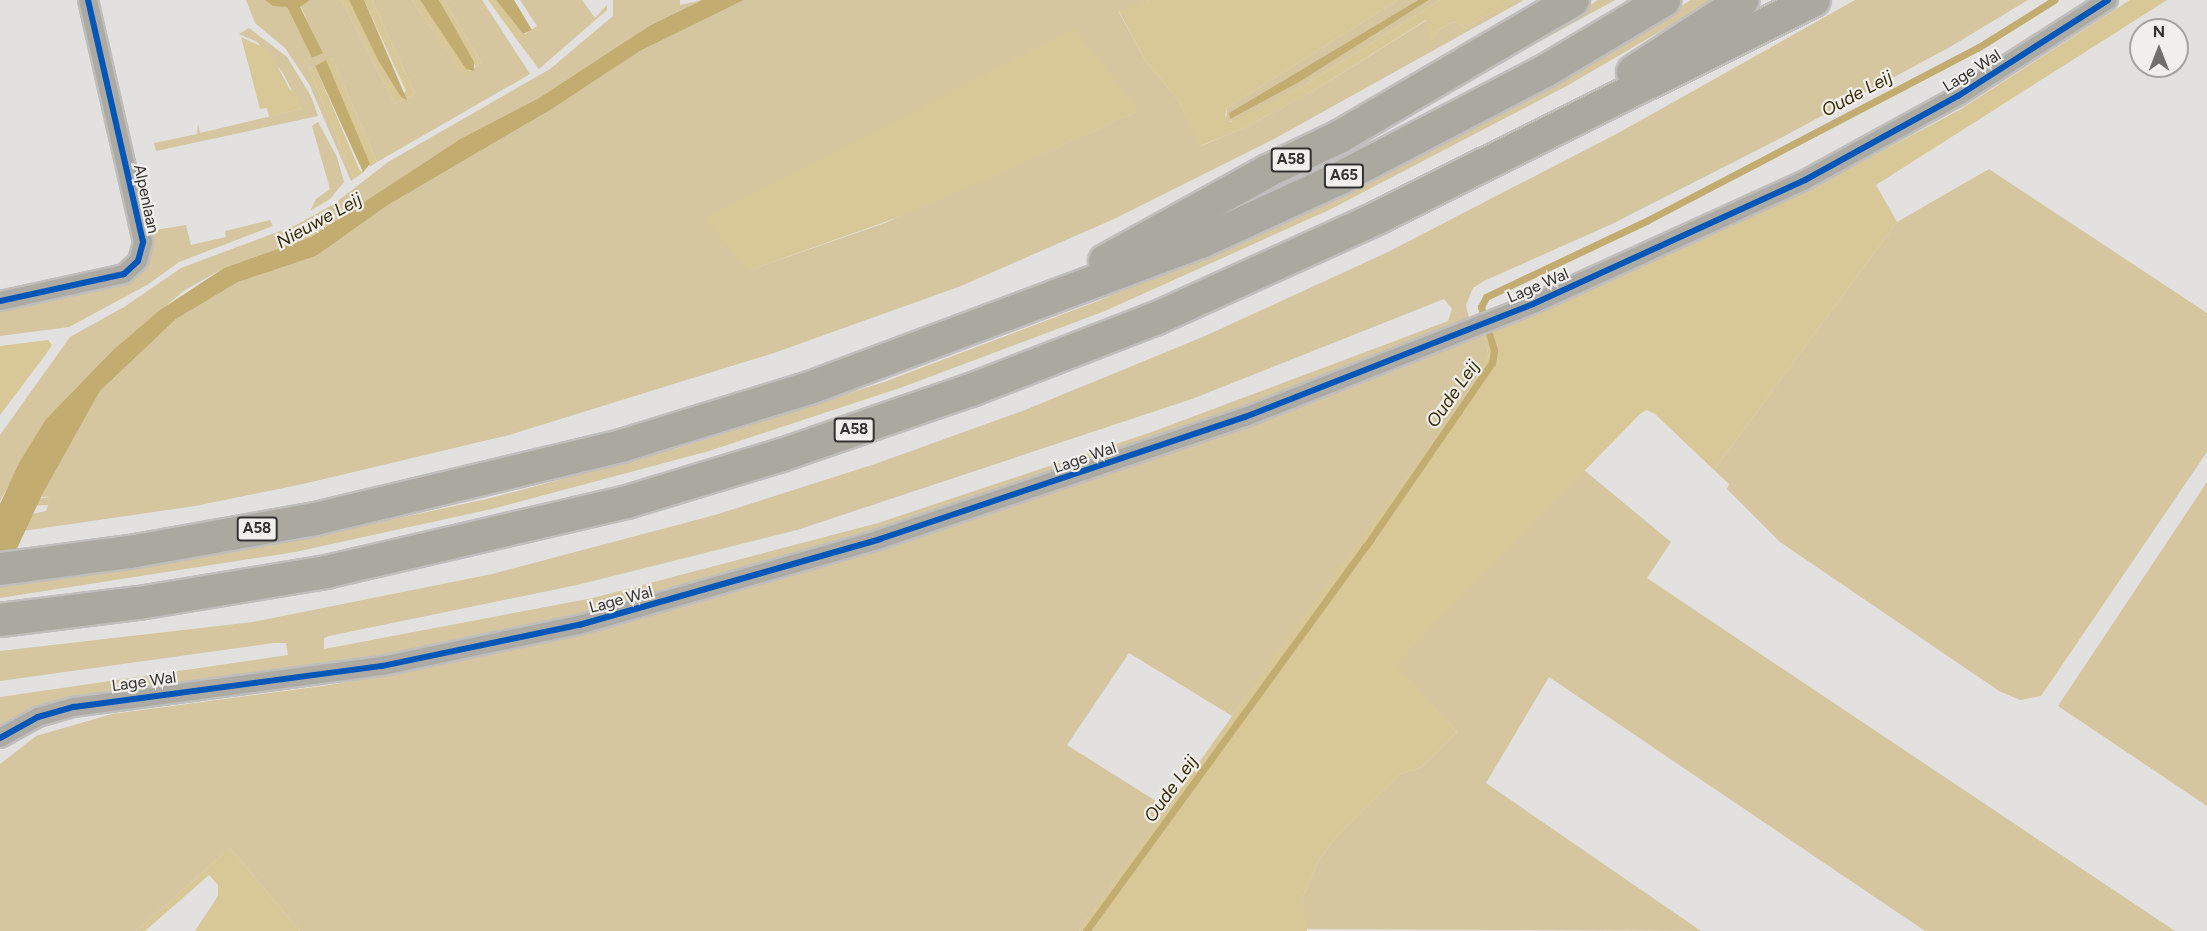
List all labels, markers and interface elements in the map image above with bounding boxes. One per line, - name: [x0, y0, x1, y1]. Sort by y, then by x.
- north arrow: [2129, 18, 2189, 78]
- text: N: [2153, 22, 2165, 41]
- street label: Lage Wal: [1939, 46, 2005, 96]
- water label: Oude Leij: [1818, 66, 1896, 122]
- road number: A58: [1270, 148, 1312, 172]
- street label: Alpenlaan: [129, 163, 163, 235]
- road number: A65: [1323, 164, 1365, 188]
- water label: Nieuwe Leij: [273, 189, 365, 253]
- street label: Lage Wal: [1504, 264, 1572, 308]
- water label: Oude Leij: [1422, 356, 1484, 432]
- road number: A58: [833, 418, 875, 442]
- street label: Lage Wal: [1051, 438, 1119, 478]
- road number: A58: [236, 517, 278, 541]
- street label: Lage Wal: [587, 582, 655, 618]
- street label: Lage Wal: [111, 668, 177, 696]
- water label: Oude Leij: [1140, 752, 1202, 826]

